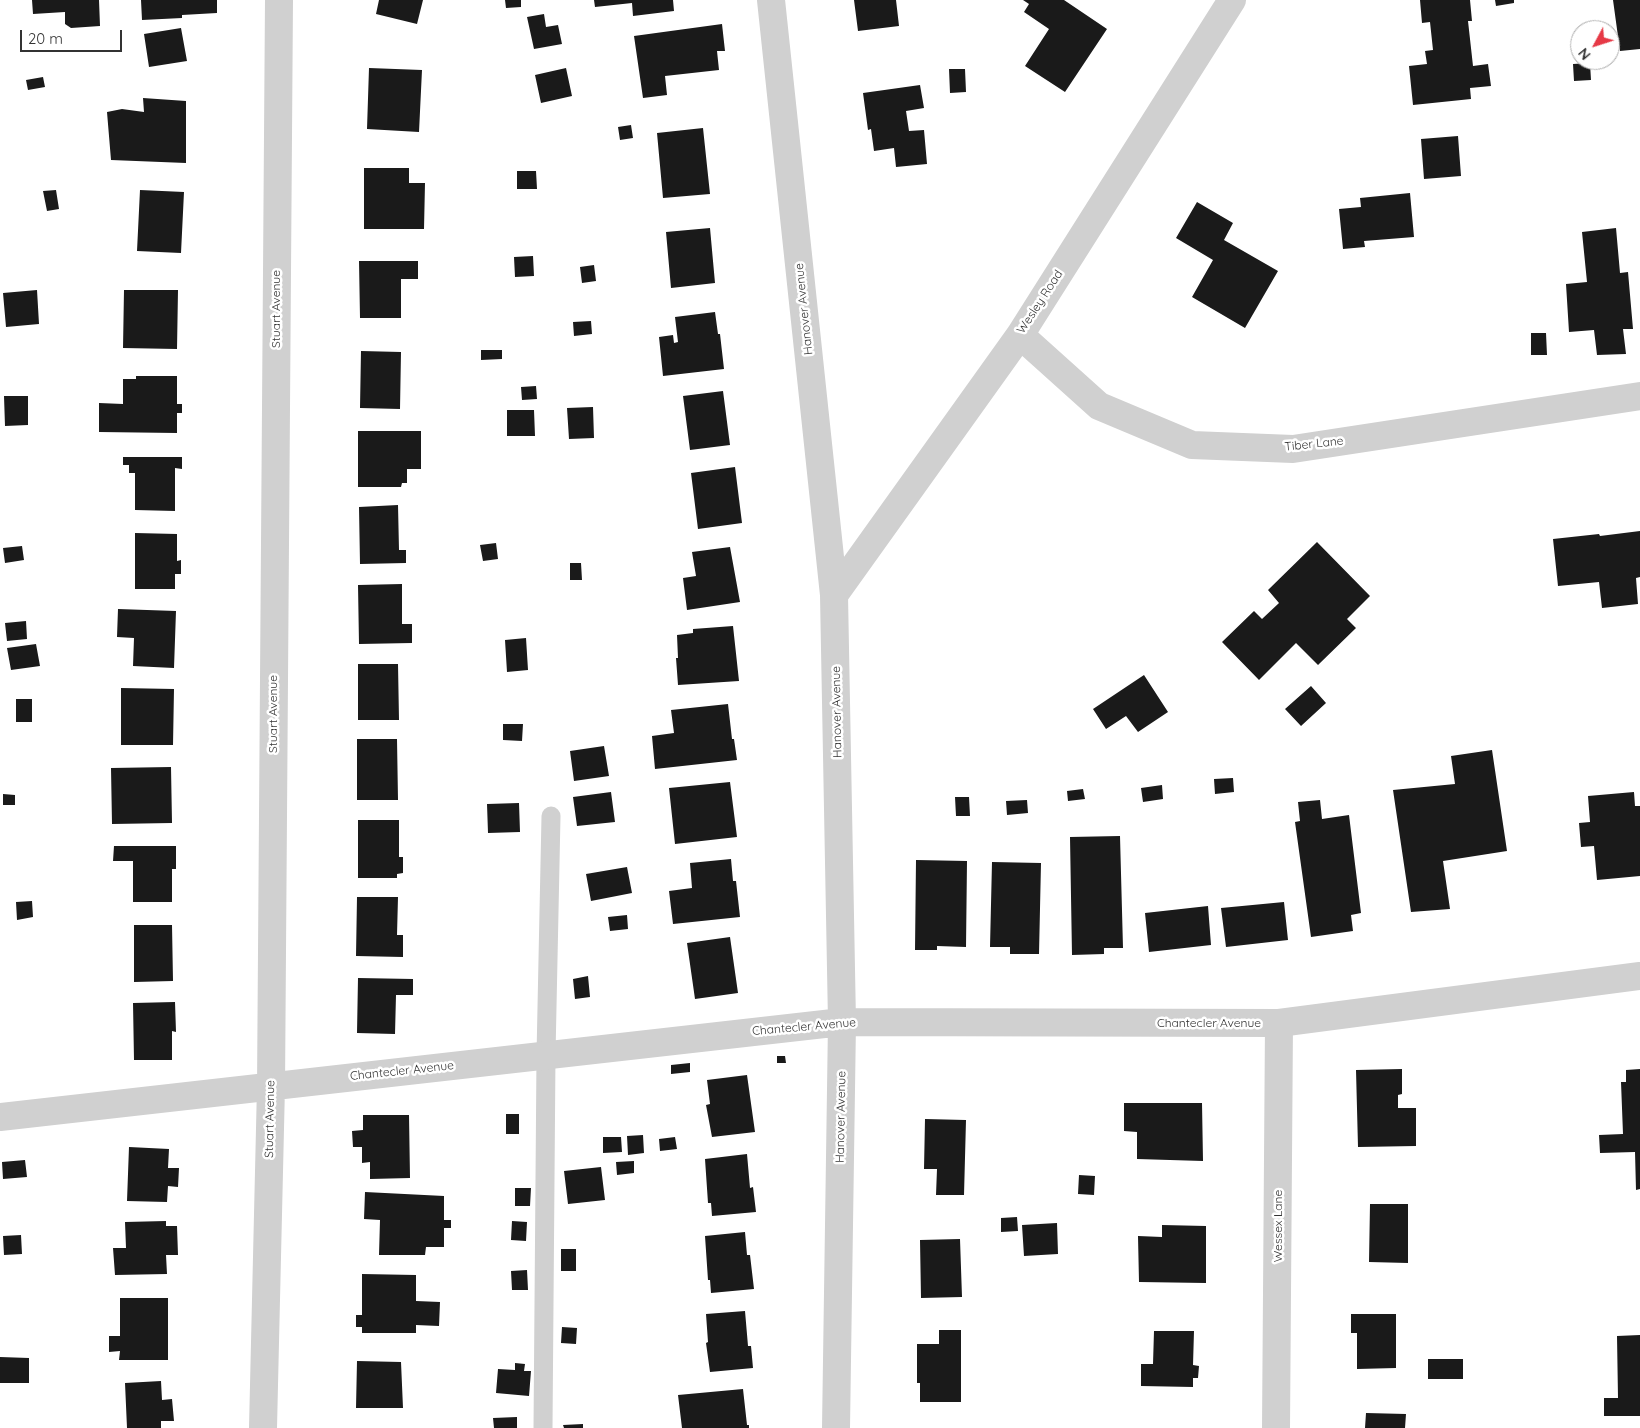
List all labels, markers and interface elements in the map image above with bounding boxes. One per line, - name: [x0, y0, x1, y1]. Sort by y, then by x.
- scale bar: [22, 20, 125, 52]
- north arrow: [1570, 20, 1620, 70]
- text: 20 m: [28, 29, 63, 48]
- text: N: [1574, 44, 1594, 64]
- street label: Hanover Avenue: [792, 262, 816, 356]
- street label: Wesley Road: [1014, 267, 1066, 337]
- street label: Stuart Avenue: [269, 270, 283, 348]
- street label: Tiber Lane: [1284, 434, 1344, 454]
- street label: Hanover Avenue: [829, 666, 845, 758]
- street label: Stuart Avenue: [266, 675, 280, 753]
- street label: Chantecler Avenue: [751, 1015, 857, 1039]
- street label: Chantecler Avenue: [1157, 1016, 1261, 1030]
- street label: Chantecler Avenue: [349, 1058, 455, 1084]
- street label: Hanover Avenue: [833, 1071, 849, 1163]
- street label: Stuart Avenue: [262, 1080, 278, 1158]
- street label: Wessex Lane: [1271, 1190, 1285, 1262]

